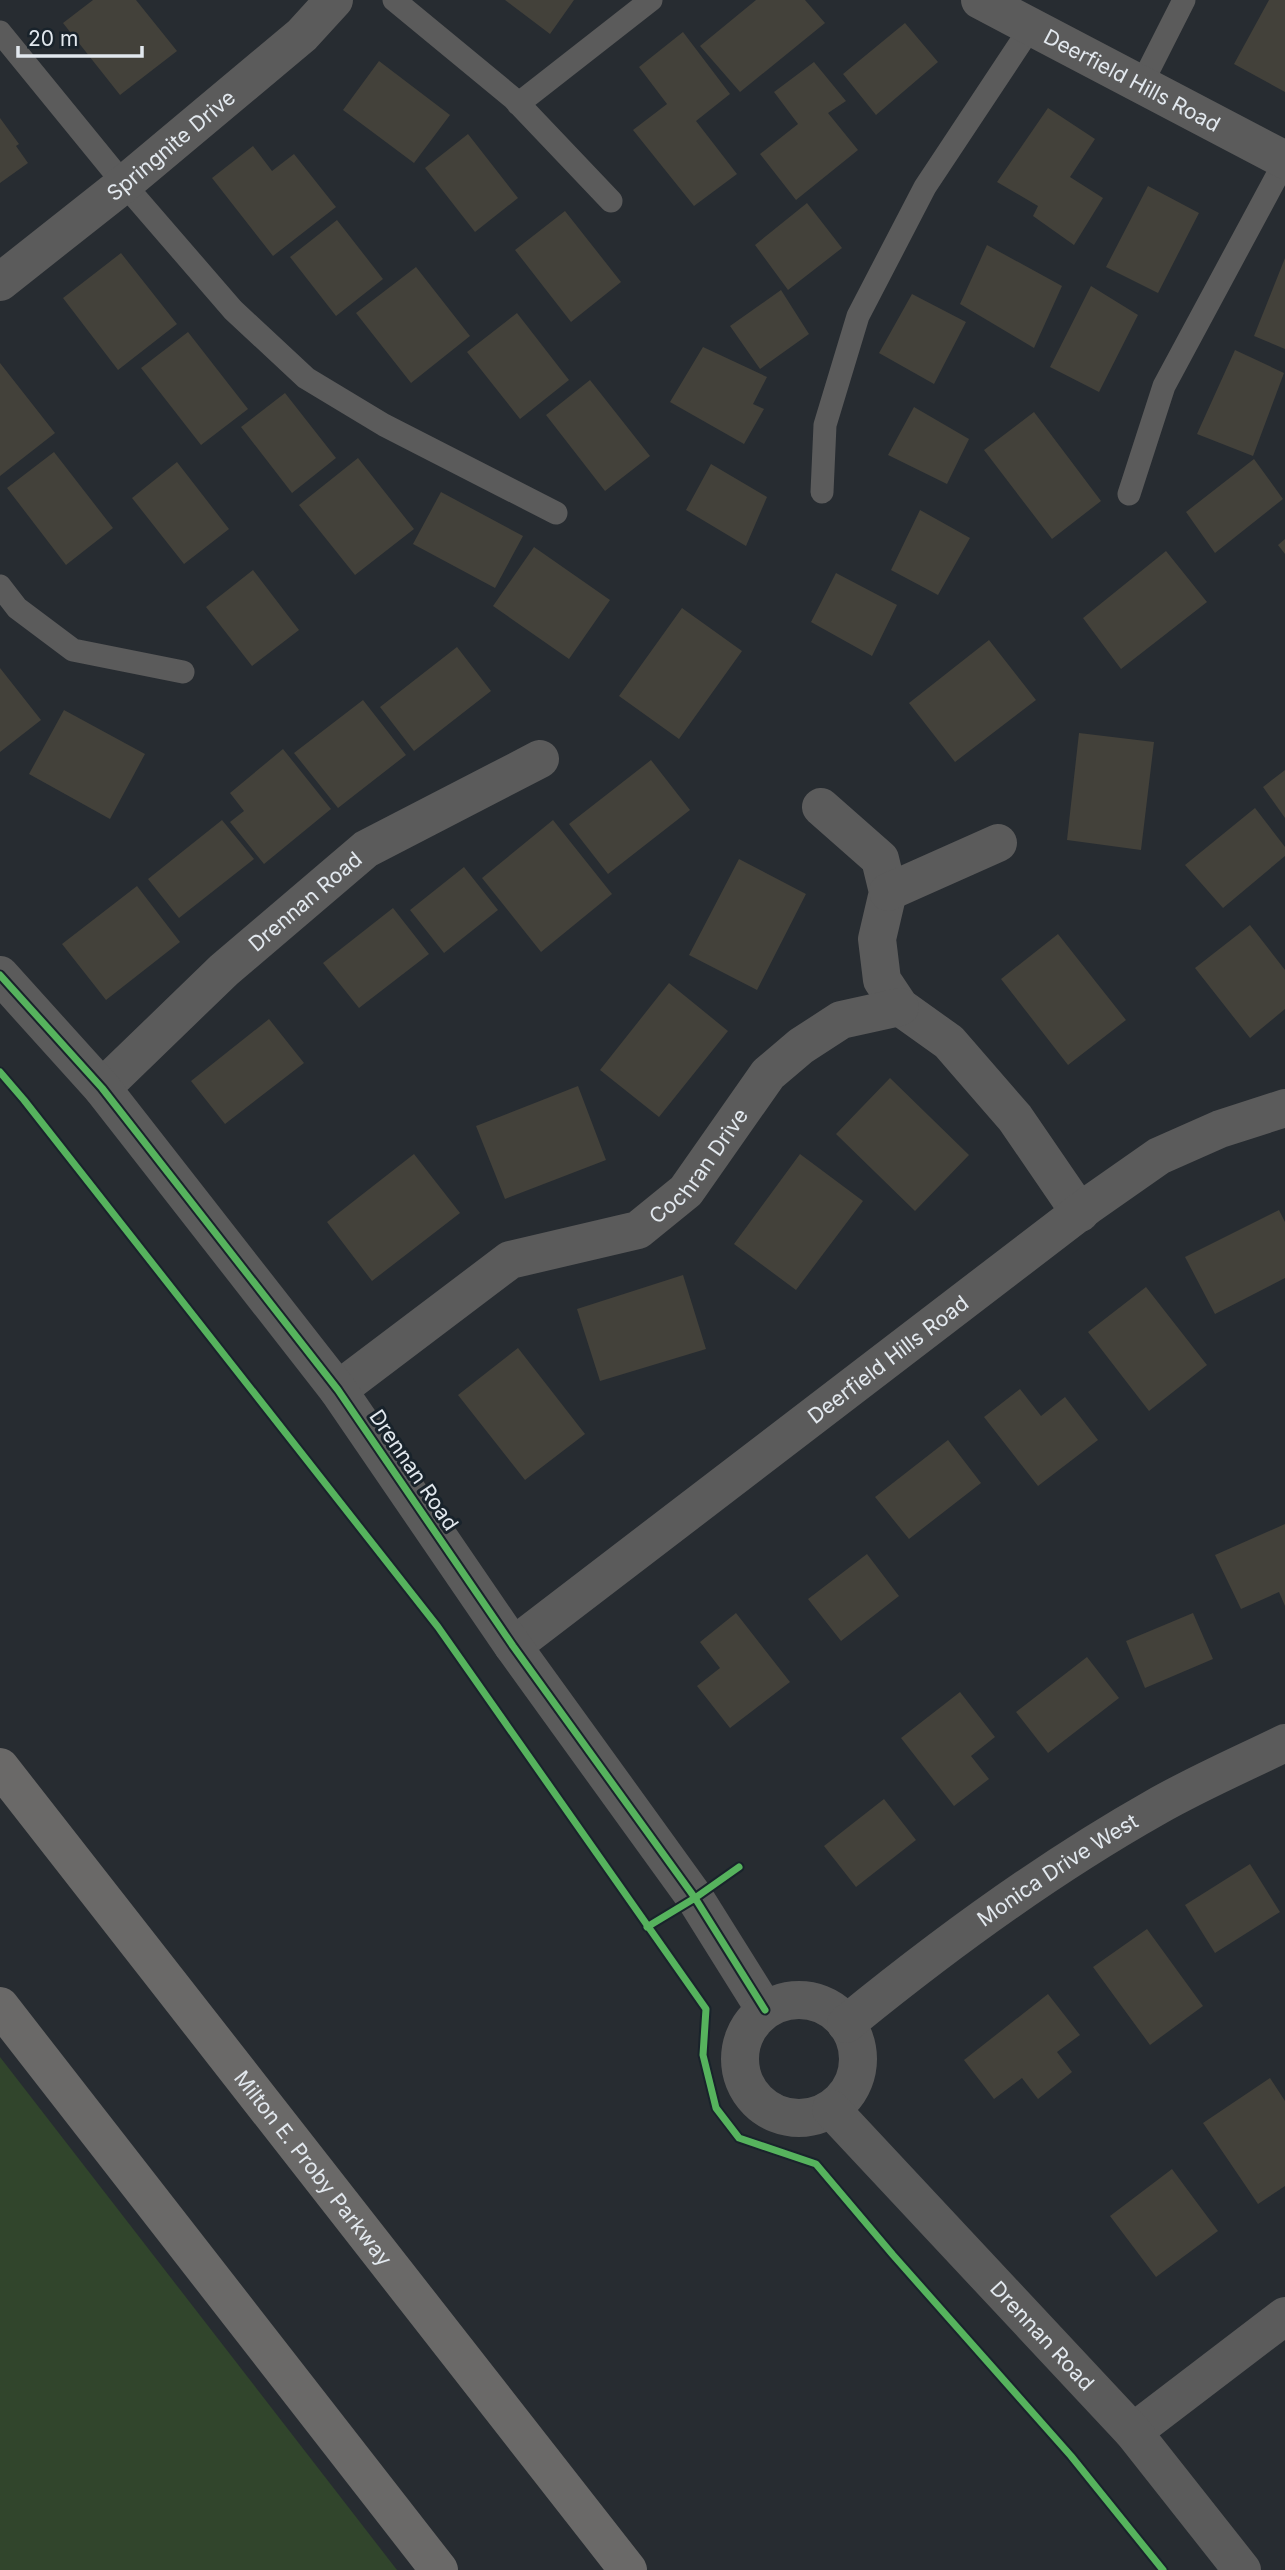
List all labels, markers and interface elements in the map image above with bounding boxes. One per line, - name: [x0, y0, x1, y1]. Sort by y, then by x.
- scale bar: [18, 14, 142, 58]
- street label: Deerfield Hills Road: [1040, 23, 1225, 136]
- text: 20 m: [28, 26, 78, 51]
- street label: Springnite Drive: [102, 84, 240, 205]
- street label: Drennan Road: [243, 846, 367, 956]
- street label: Cochran Drive: [644, 1103, 753, 1229]
- street label: Deerfield Hills Road: [803, 1290, 973, 1428]
- street label: Drennan Road: [364, 1405, 464, 1535]
- street label: Monica Drive West: [972, 1808, 1142, 1931]
- street label: Milton E. Proby Parkway: [230, 2065, 398, 2271]
- street label: Drennan Road: [986, 2276, 1100, 2395]

